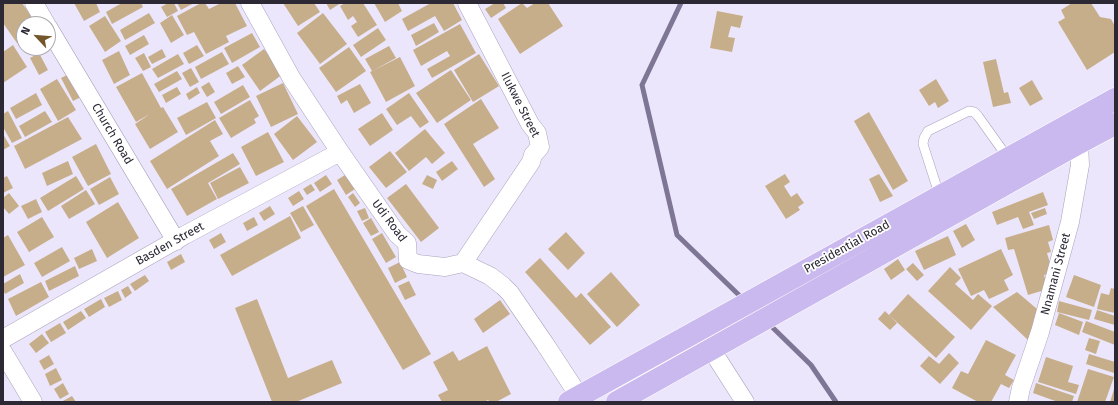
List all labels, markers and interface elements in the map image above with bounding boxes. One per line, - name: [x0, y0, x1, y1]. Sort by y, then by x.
- north arrow: [16, 16, 56, 56]
- text: N: [18, 25, 33, 37]
- street label: Ilukwe Street: [497, 70, 543, 140]
- street label: Church Road: [88, 101, 136, 167]
- street label: Udi Road: [368, 197, 410, 245]
- street label: Presidential Road: [802, 217, 892, 277]
- street label: Basden Street: [133, 219, 207, 269]
- street label: Nnamani Street: [1038, 231, 1074, 317]

